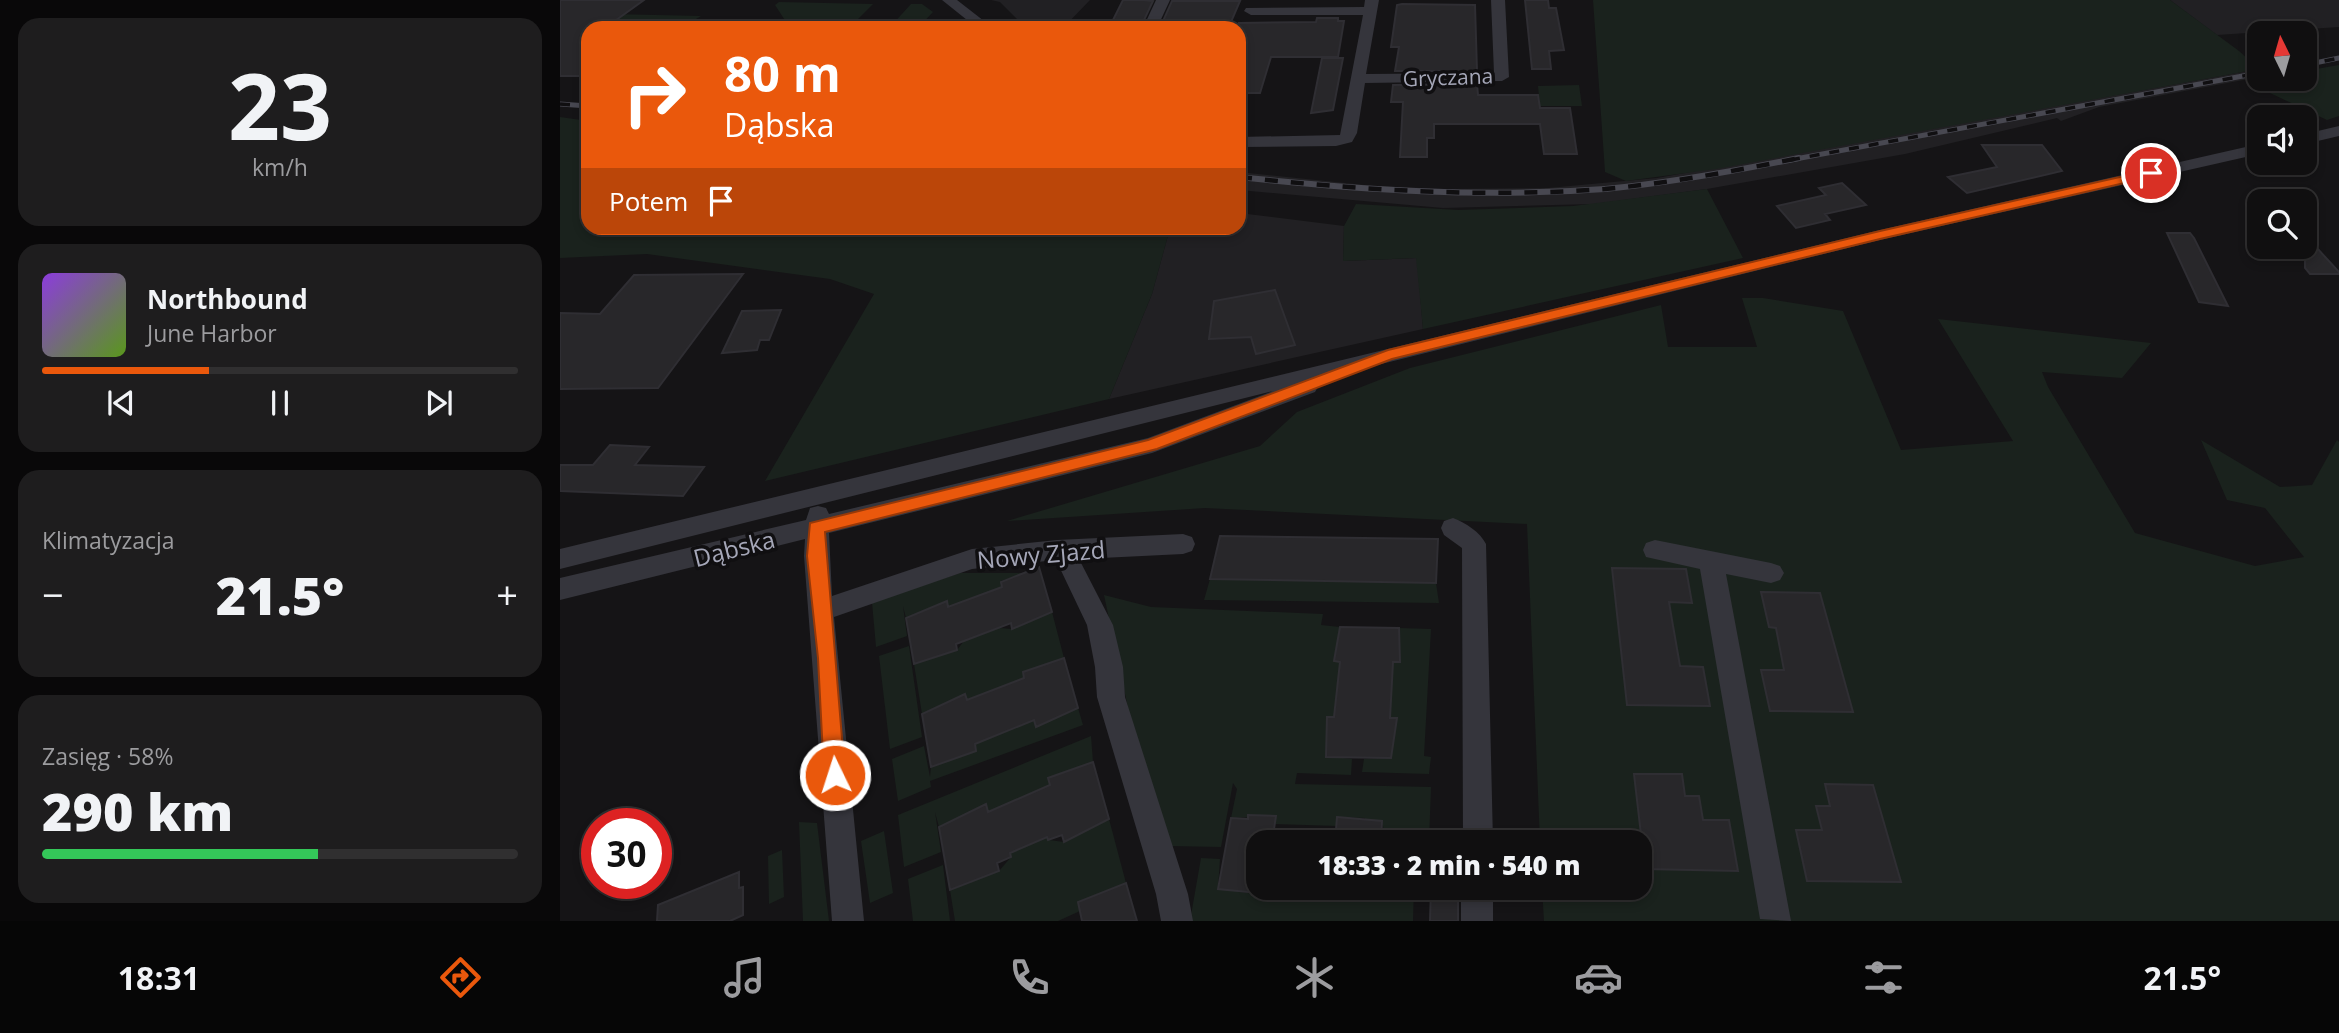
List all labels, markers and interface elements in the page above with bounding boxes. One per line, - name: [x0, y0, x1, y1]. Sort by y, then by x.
- north arrow: [2247, 21, 2317, 91]
- map controls: [2247, 21, 2317, 259]
- text: 80 m: [724, 40, 841, 106]
- text: 23: [228, 43, 332, 167]
- icon: right: [609, 49, 700, 140]
- street label: Gryczana: [1402, 61, 1494, 93]
- text: Dąbska: [724, 103, 834, 146]
- button: sound: [2247, 105, 2317, 175]
- pin: [2121, 143, 2181, 203]
- text: km/h: [252, 151, 308, 183]
- icon: arrive: [2132, 154, 2170, 192]
- icon: arrive: [702, 182, 740, 220]
- text: Potem: [609, 183, 688, 219]
- button: search: [2247, 189, 2317, 259]
- text: Northbound: [147, 281, 308, 317]
- text: June Harbor: [147, 317, 277, 349]
- icon: previous: [102, 384, 140, 422]
- icon: pause: [261, 384, 299, 422]
- icon: next: [420, 384, 458, 422]
- street label: Dąbska: [690, 522, 778, 574]
- text: Klimatyzacja: [42, 524, 175, 556]
- street label: Nowy Zjazd: [976, 532, 1106, 576]
- text: 21.5°: [216, 559, 344, 630]
- text: −: [42, 568, 64, 620]
- text: +: [496, 568, 518, 620]
- position arrow: [798, 738, 872, 812]
- text: Zasięg · 58%: [42, 740, 173, 772]
- text: 290 km: [42, 775, 233, 846]
- speed limit sign: 30: [581, 808, 672, 899]
- text: 18:33 · 2 min · 540 m: [1318, 847, 1580, 883]
- icon: directions: [436, 953, 485, 1002]
- icon: music: [720, 953, 769, 1002]
- icon: phone: [1005, 953, 1054, 1002]
- icon: climate: [1290, 953, 1339, 1002]
- icon: car: [1574, 953, 1623, 1002]
- icon: filters: [1859, 953, 1908, 1002]
- text: 18:31: [118, 956, 200, 999]
- text: 21.5°: [2143, 956, 2221, 999]

